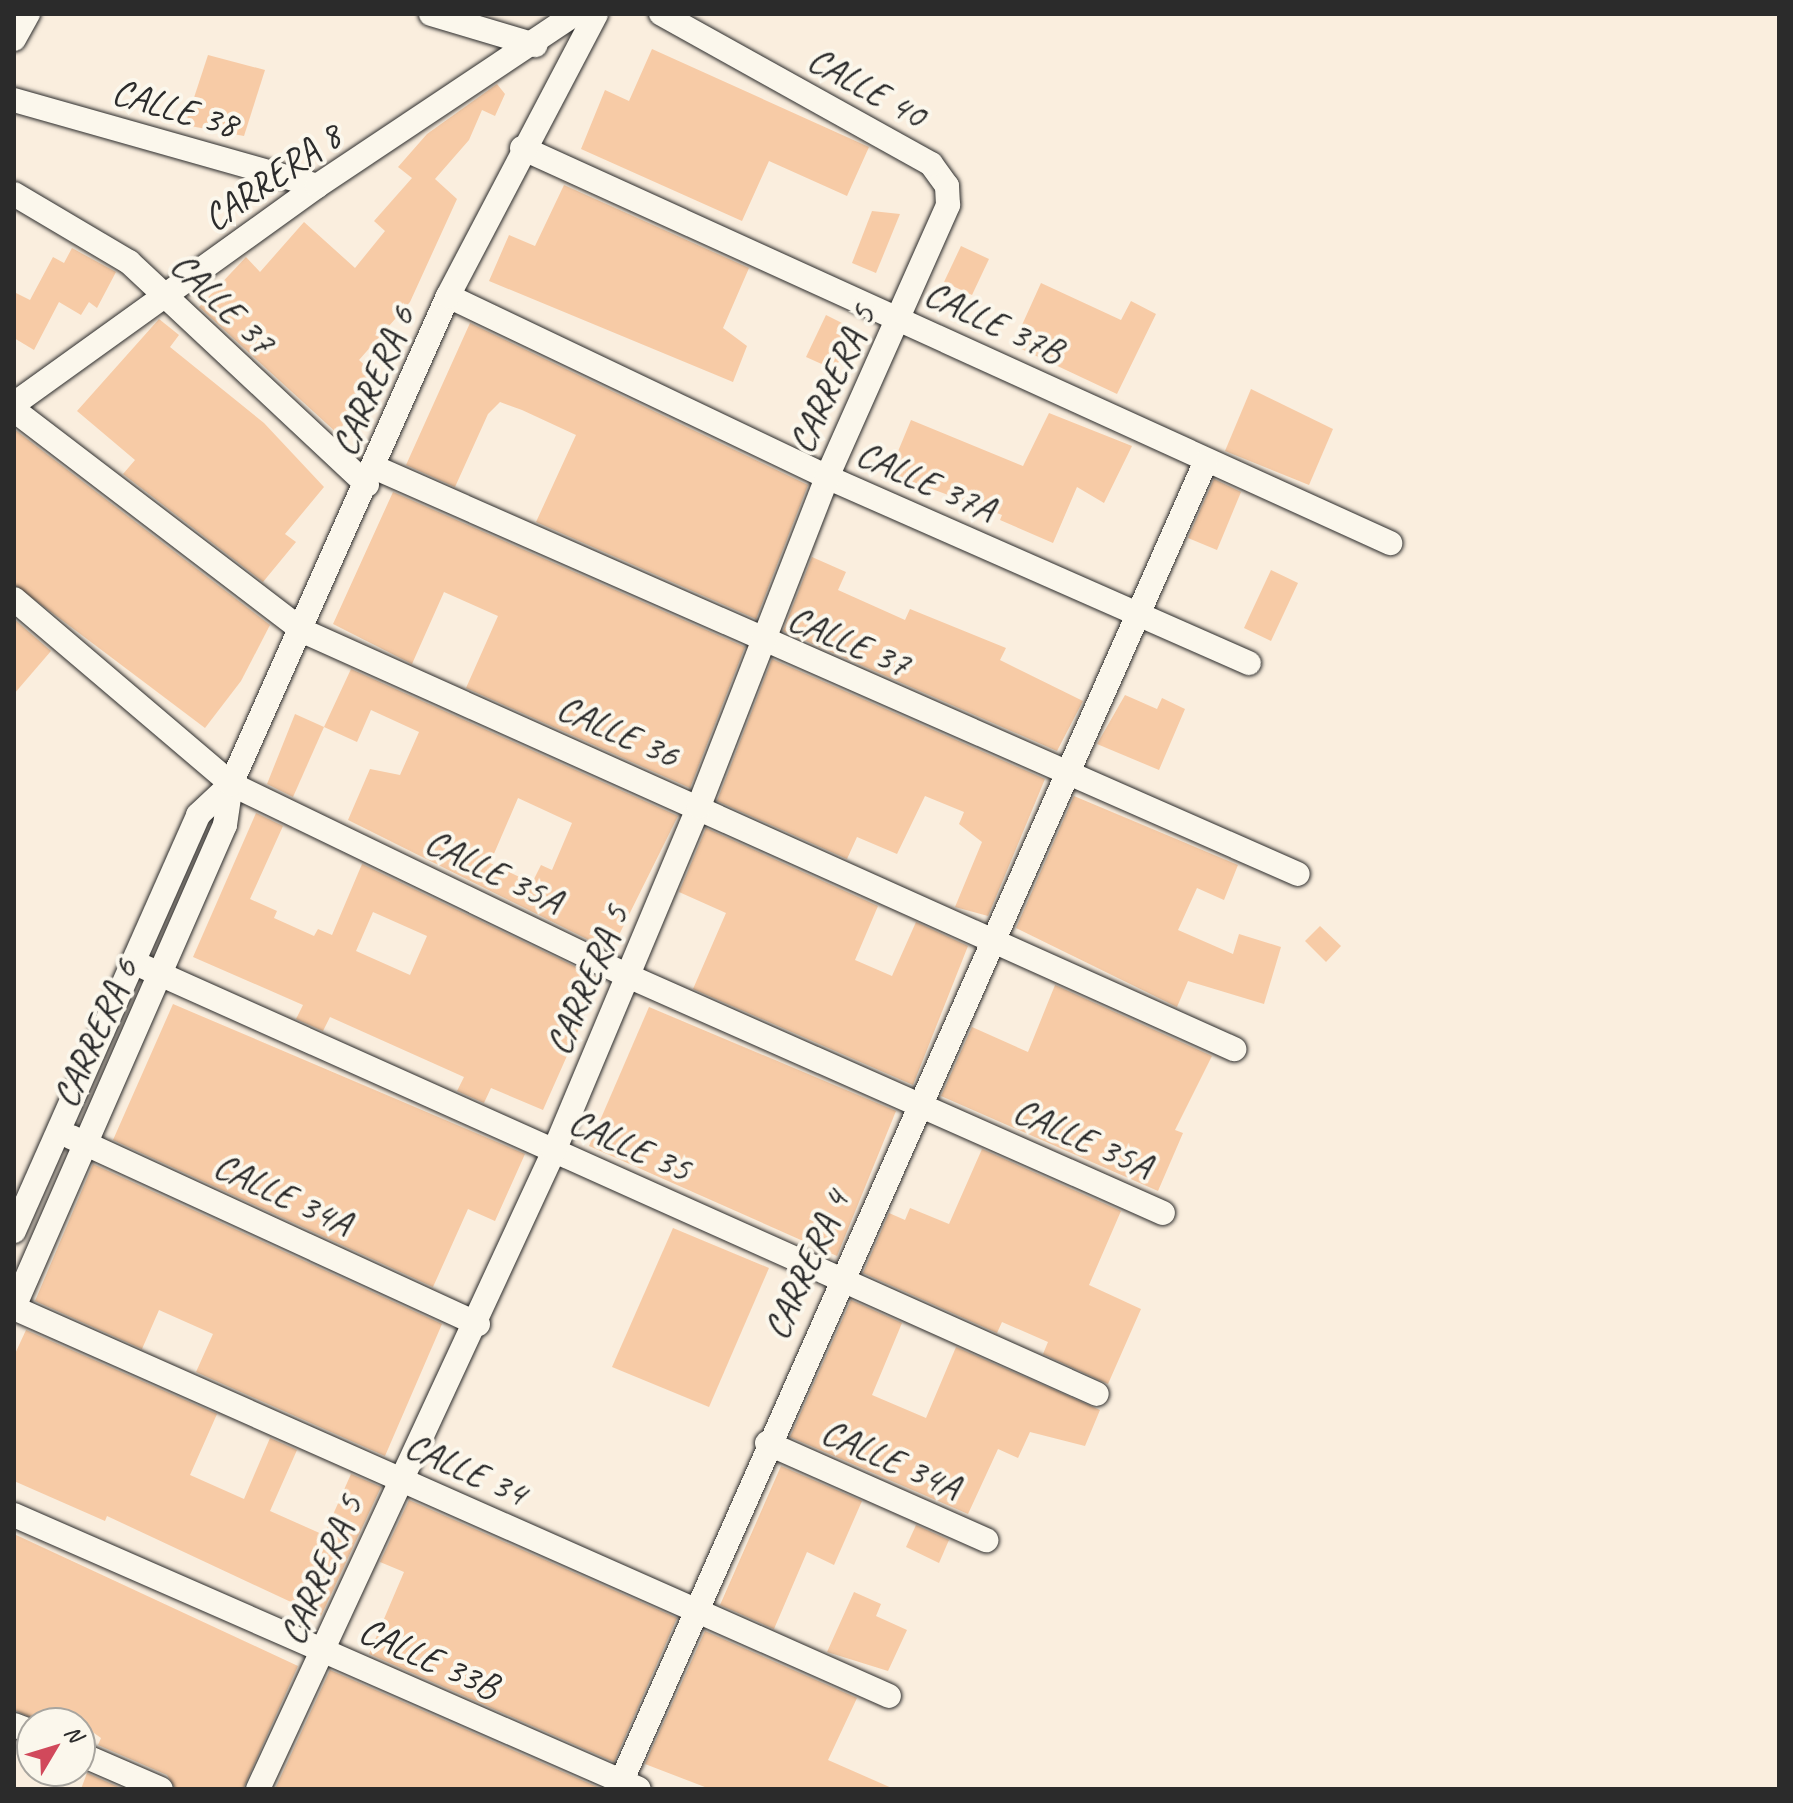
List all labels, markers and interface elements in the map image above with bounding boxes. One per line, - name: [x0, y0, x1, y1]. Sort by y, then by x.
- street label: CALLE 40: [800, 36, 934, 138]
- street label: CALLE 38: [107, 68, 243, 148]
- street label: CARRERA 8: [194, 113, 350, 241]
- street label: CALLE 37: [161, 242, 285, 364]
- street label: CALLE 37B: [917, 270, 1071, 374]
- street label: CARRERA 5: [778, 298, 886, 460]
- street label: CARRERA 6: [321, 299, 425, 463]
- street label: CALLE 37A: [849, 430, 1003, 532]
- street label: CALLE 37: [781, 595, 917, 687]
- street label: CALLE 36: [550, 684, 686, 778]
- street label: CALLE 35A: [418, 818, 570, 924]
- street label: CARRERA 5: [535, 898, 639, 1062]
- street label: CARRERA 6: [42, 952, 148, 1114]
- street label: CALLE 35A: [1006, 1087, 1160, 1189]
- street label: CALLE 35: [562, 1098, 698, 1192]
- street label: CALLE 34A: [207, 1142, 359, 1246]
- street label: CARRERA 4: [753, 1184, 859, 1346]
- street label: CALLE 34A: [814, 1408, 968, 1510]
- street label: CALLE 34: [398, 1422, 534, 1516]
- street label: CARRERA 5: [269, 1488, 373, 1652]
- street label: CALLE 33B: [352, 1607, 506, 1709]
- north arrow: [16, 1707, 96, 1787]
- text: N: [58, 1719, 89, 1747]

